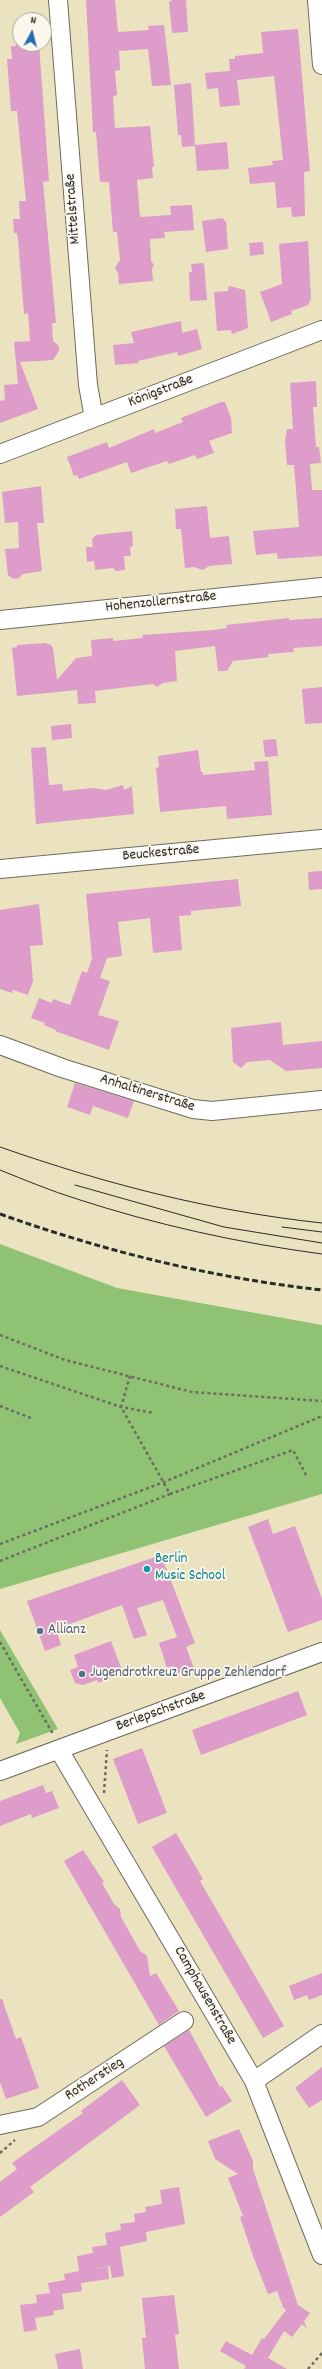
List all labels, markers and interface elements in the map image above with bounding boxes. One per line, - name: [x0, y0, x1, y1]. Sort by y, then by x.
- north arrow: [12, 12, 52, 52]
- text: N: [30, 13, 37, 29]
- street label: Mittelstraße: [63, 173, 85, 245]
- street label: Königstraße: [126, 371, 196, 413]
- street label: Hohenzollernstraße: [105, 588, 217, 618]
- street label: Beuckestraße: [122, 842, 200, 866]
- street label: Anhaltinerstraße: [97, 1071, 197, 1117]
- place label: Berlin Music School: [155, 1551, 225, 1586]
- marker: Berlin Music School: [142, 1564, 152, 1574]
- place label: Allianz: [48, 1622, 86, 1640]
- marker: Allianz: [35, 1626, 45, 1636]
- place label: Jugendrotkreuz Gruppe Zehlendorf: [90, 1665, 286, 1683]
- marker: Jugendrotkreuz Gruppe Zehlendorf: [77, 1669, 87, 1679]
- street label: Berlepschstraße: [114, 1688, 208, 1736]
- street label: Camphausenstraße: [169, 1944, 239, 2048]
- street label: Rotherstieg: [62, 2054, 128, 2106]

